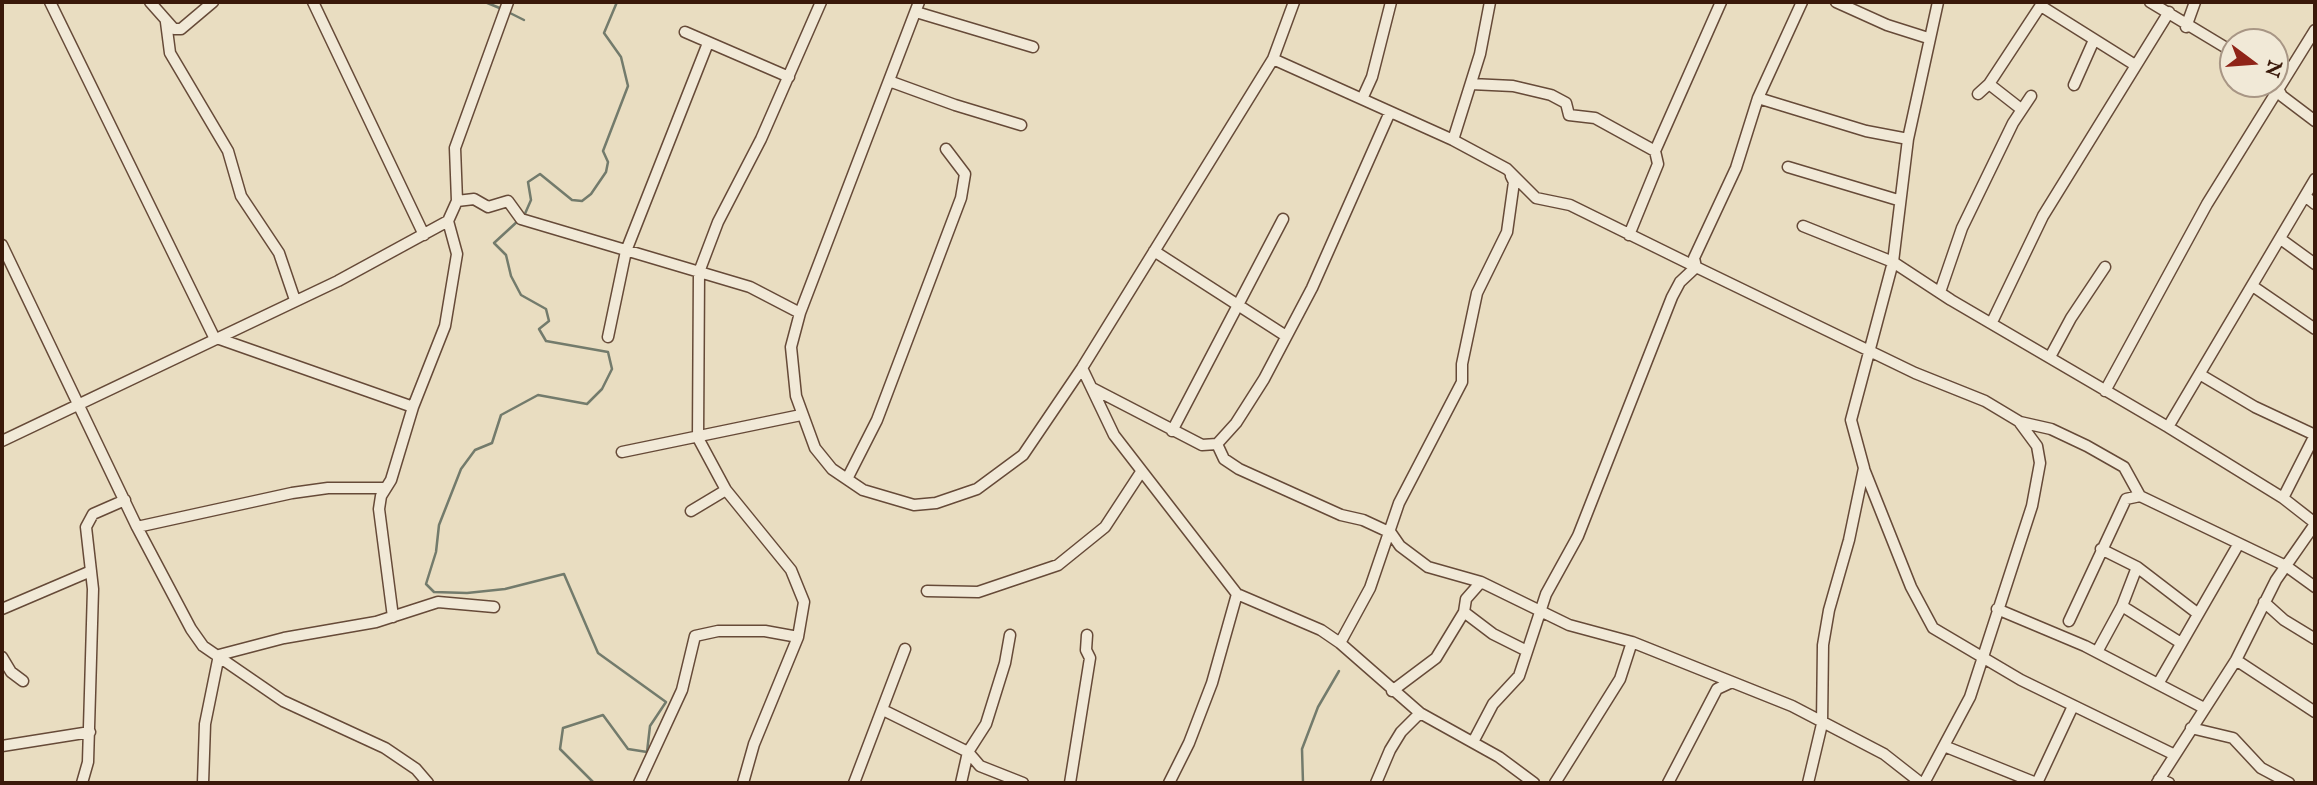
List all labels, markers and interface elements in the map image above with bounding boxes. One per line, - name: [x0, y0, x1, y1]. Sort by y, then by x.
- north arrow: [2219, 28, 2289, 98]
- text: N: [2258, 57, 2286, 79]

